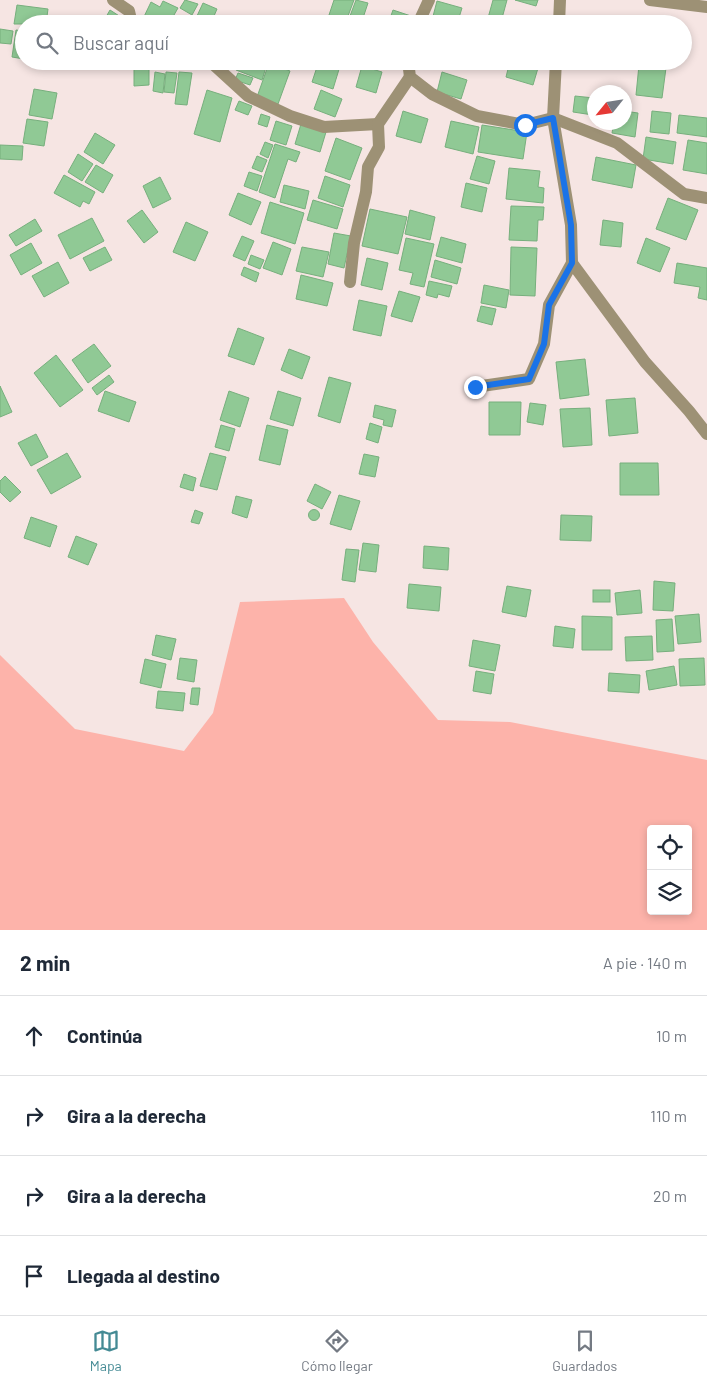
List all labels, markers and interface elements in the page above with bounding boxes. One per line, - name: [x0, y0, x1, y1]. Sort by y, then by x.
- search box: [15, 15, 692, 70]
- icon: search: [33, 29, 61, 57]
- text: Buscar aquí: [73, 31, 169, 54]
- north arrow: [587, 85, 632, 130]
- route start: [514, 114, 537, 137]
- route end: [464, 376, 487, 399]
- map controls: [647, 825, 692, 915]
- button: locate: [647, 825, 692, 870]
- button: layers: [647, 870, 692, 915]
- text: 2 min: [20, 950, 70, 975]
- text: A pie · 140 m: [603, 953, 687, 972]
- icon: ahead: [20, 1022, 48, 1050]
- text: Continúa: [67, 1024, 142, 1047]
- text: 10 m: [656, 1026, 687, 1045]
- icon: right: [20, 1102, 48, 1130]
- text: Gira a la derecha: [67, 1104, 206, 1127]
- text: 110 m: [650, 1106, 687, 1125]
- icon: right: [20, 1182, 48, 1210]
- text: Gira a la derecha: [67, 1184, 206, 1207]
- text: 20 m: [653, 1186, 687, 1205]
- icon: arrive: [20, 1262, 48, 1290]
- text: Llegada al destino: [67, 1264, 220, 1287]
- tab: Mapa: [90, 1327, 122, 1374]
- tab: Cómo llegar: [301, 1327, 373, 1374]
- tab: Guardados: [552, 1327, 617, 1374]

